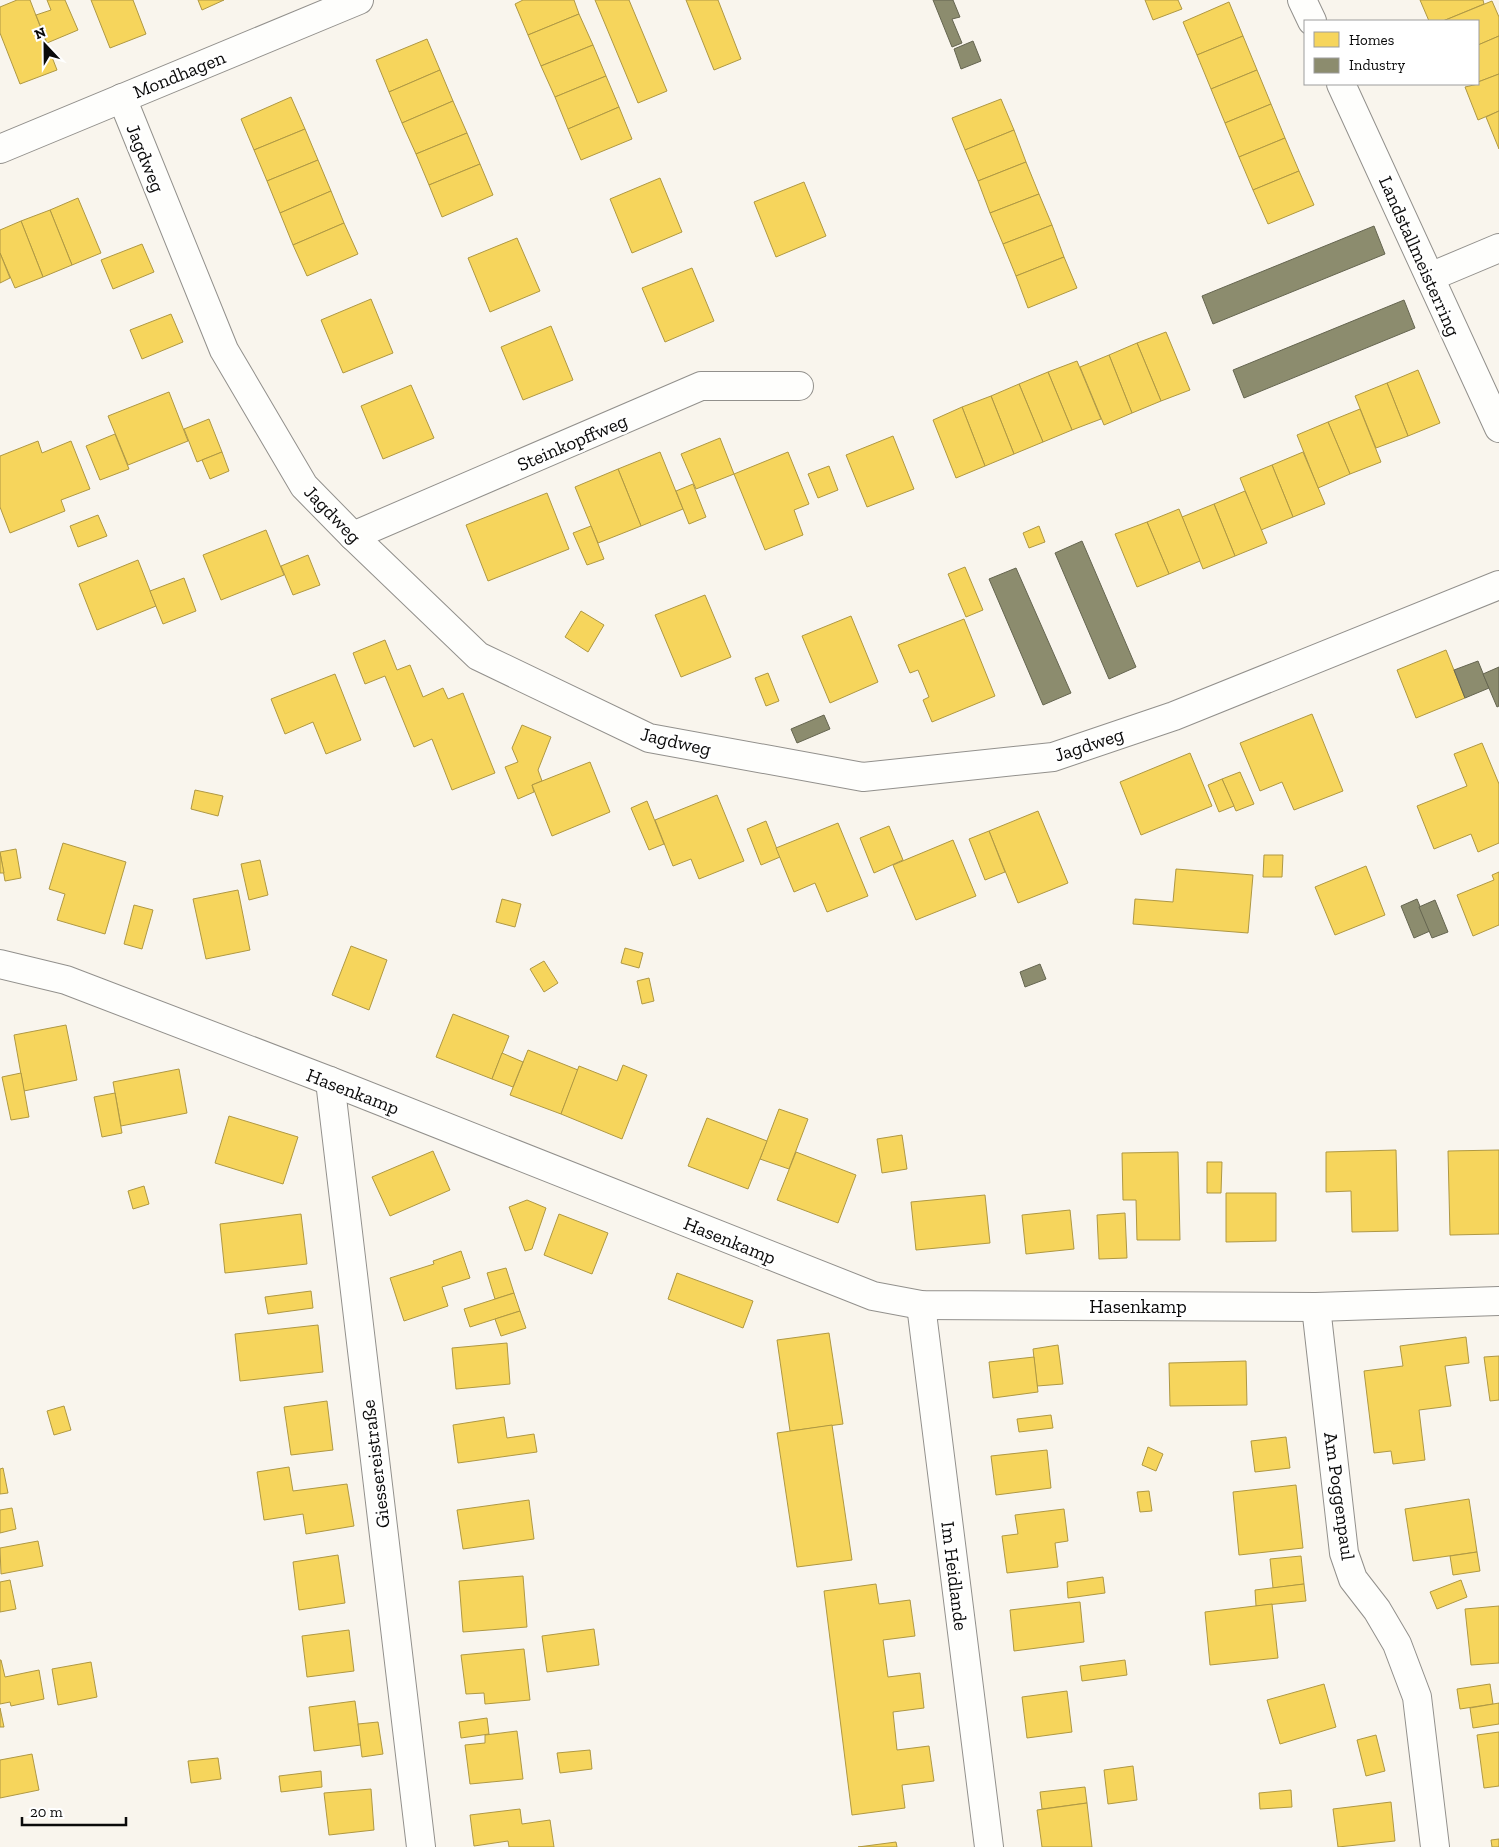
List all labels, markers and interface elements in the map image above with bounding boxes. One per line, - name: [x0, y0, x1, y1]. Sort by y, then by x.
- north arrow: [20, 20, 70, 70]
- legend: [1304, 20, 1479, 85]
- text: N: [32, 23, 49, 43]
- text: Homes: [1349, 31, 1394, 49]
- street label: Mondhagen: [130, 46, 229, 103]
- text: Industry: [1349, 56, 1406, 74]
- street label: Jagdweg: [121, 121, 170, 196]
- street label: Landstallmeisterring: [1374, 172, 1465, 340]
- street label: Steinkopffweg: [514, 409, 631, 476]
- street label: Jagdweg: [299, 481, 366, 549]
- street label: Jagdweg: [638, 722, 714, 761]
- street label: Jagdweg: [1051, 722, 1127, 766]
- street label: Hasenkamp: [303, 1063, 402, 1120]
- street label: Hasenkamp: [680, 1212, 779, 1269]
- street label: Hasenkamp: [1089, 1295, 1187, 1318]
- street label: Giessereistraße: [356, 1398, 395, 1529]
- street label: Am Poggenpaul: [1319, 1430, 1360, 1562]
- street label: Im Heidlande: [936, 1520, 973, 1632]
- scale bar: [22, 1794, 126, 1826]
- text: 20 m: [30, 1803, 63, 1821]

